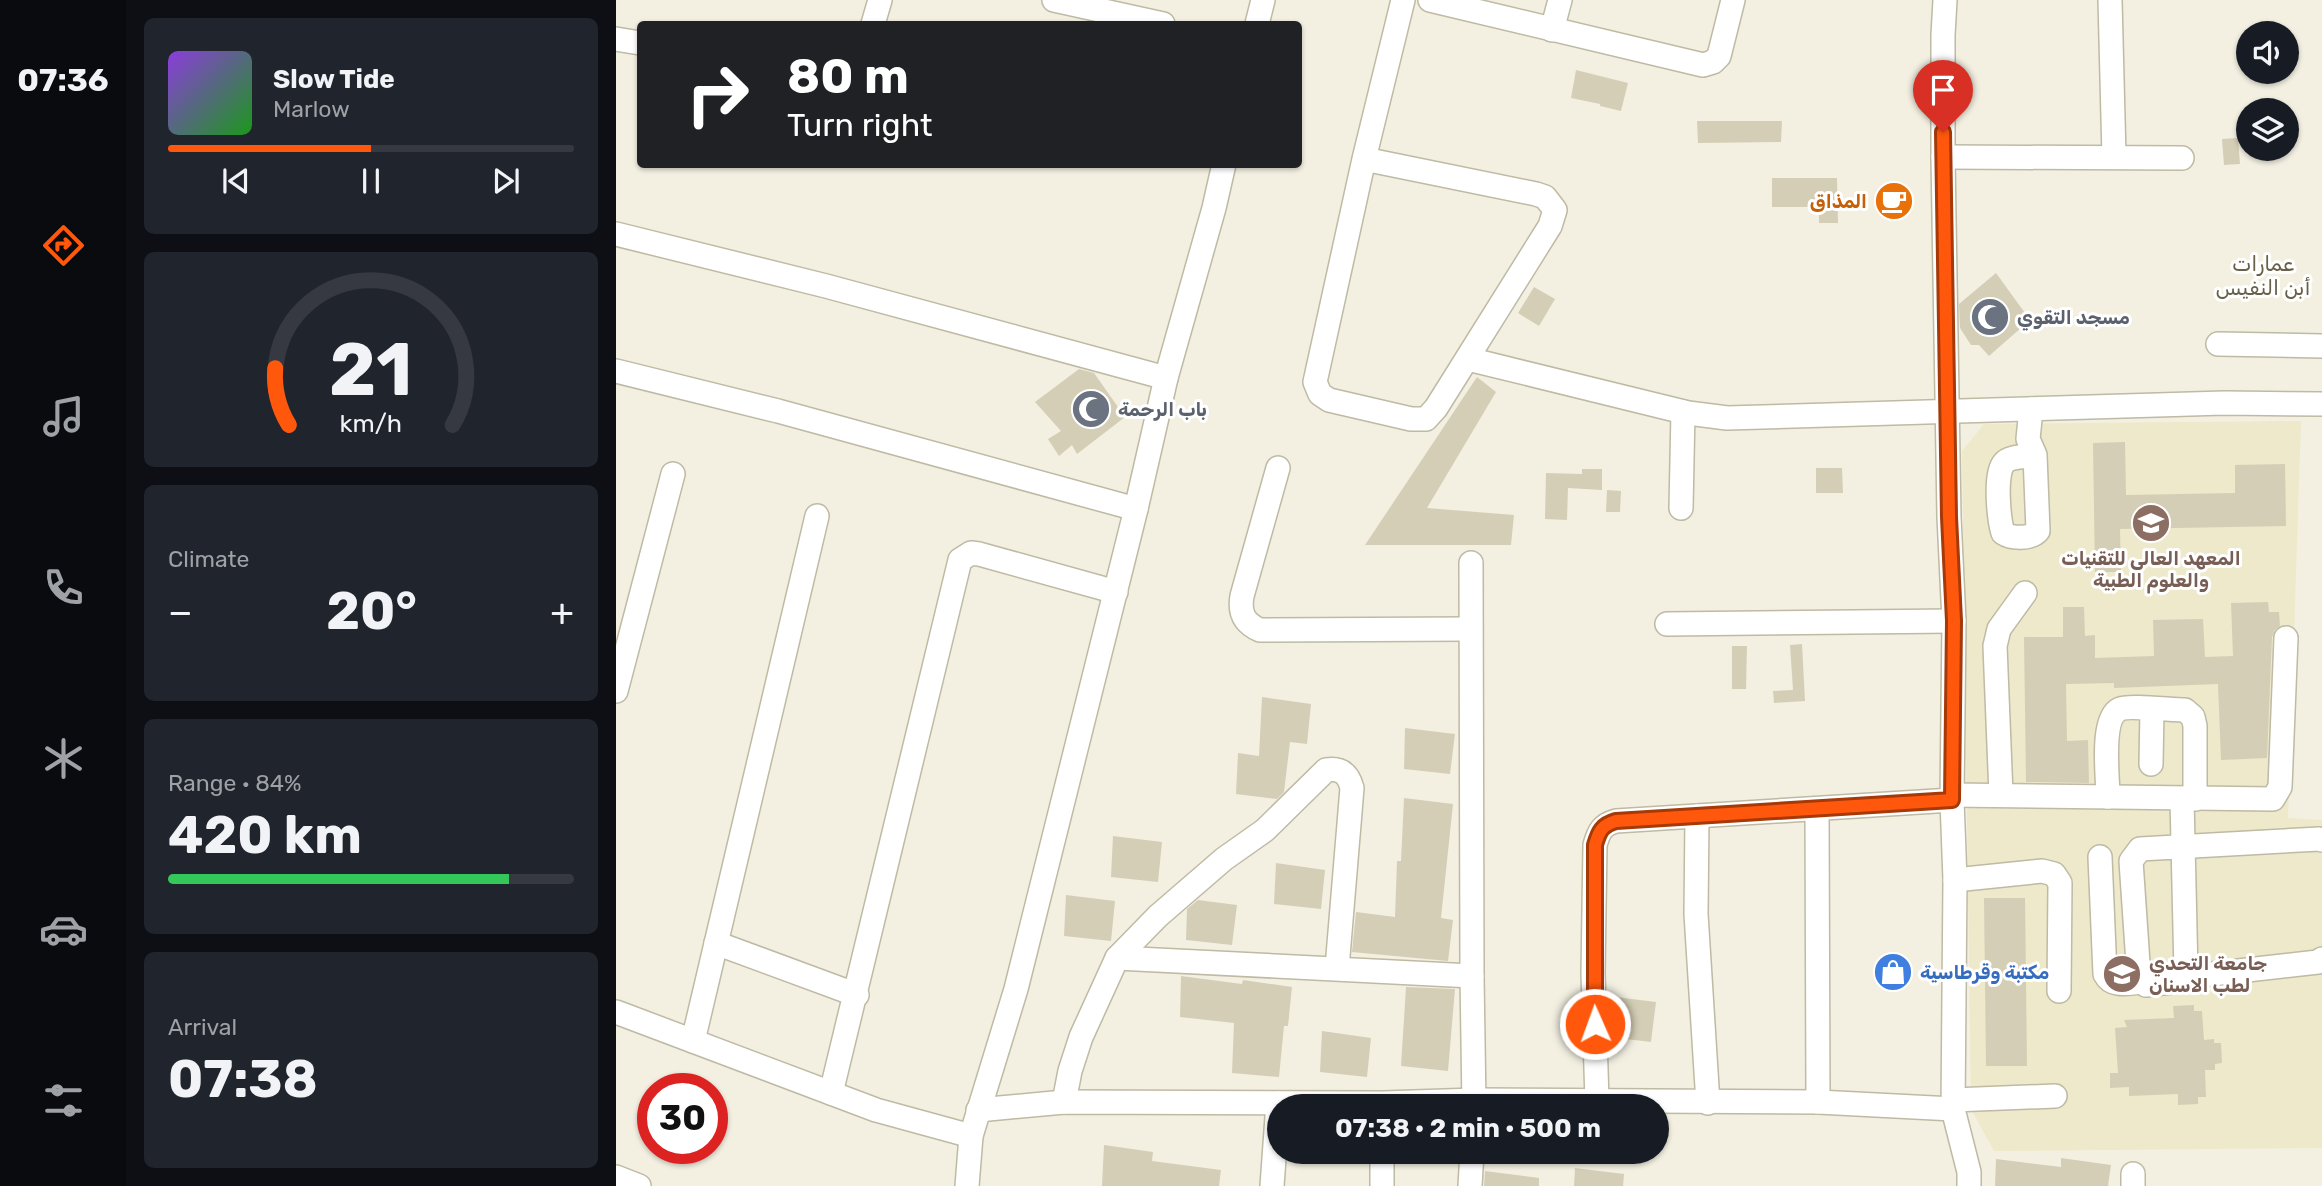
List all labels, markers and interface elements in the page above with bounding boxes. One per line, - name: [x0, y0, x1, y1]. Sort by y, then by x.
- map controls: [2236, 21, 2299, 161]
- button: sound: [2236, 21, 2299, 84]
- text: 80 m: [787, 47, 909, 105]
- icon: right: [672, 49, 763, 140]
- pin: [1913, 60, 1973, 132]
- text: 07:36: [17, 61, 109, 99]
- text: Slow Tide: [273, 64, 395, 95]
- icon: arrive: [1924, 71, 1962, 109]
- text: Marlow: [273, 95, 350, 123]
- button: layers: [2236, 98, 2299, 161]
- text: Turn right: [787, 106, 932, 144]
- icon: previous: [217, 162, 255, 200]
- icon: pause: [352, 162, 390, 200]
- icon: next: [487, 162, 525, 200]
- cafe icon: المذاق: [1873, 180, 1915, 222]
- place label: المذاق: [1810, 190, 1867, 213]
- icon: directions: [39, 221, 88, 270]
- district label: عمارات أبن النفيس: [2215, 251, 2311, 300]
- mosque icon: مسجد التقوي: [1969, 296, 2011, 338]
- place label: مسجد التقوي: [2017, 306, 2130, 331]
- text: 21: [329, 328, 413, 414]
- mosque icon: باب الرحمة: [1070, 388, 1112, 430]
- icon: music: [39, 392, 88, 441]
- place label: باب الرحمة: [1118, 398, 1207, 421]
- text: km/h: [340, 409, 402, 438]
- school or university icon: المعهد العالي للتقنيات والعلوم الطبية: [2130, 502, 2172, 544]
- text: Climate: [168, 545, 249, 573]
- place label: المعهد العالي للتقنيات والعلوم الطبية: [2061, 547, 2241, 594]
- icon: phone: [39, 563, 88, 612]
- text: 20°: [326, 580, 417, 642]
- text: −: [168, 589, 193, 635]
- text: +: [550, 589, 574, 635]
- icon: climate: [39, 734, 88, 783]
- text: Range · 84%: [168, 769, 302, 797]
- text: 420 km: [168, 804, 362, 866]
- icon: car: [39, 905, 88, 954]
- shop icon: مكتبة وقرطاسية: [1872, 951, 1914, 993]
- place label: جامعة التحدي لطب الاسنان: [2149, 952, 2267, 997]
- school or university icon: جامعة التحدي لطب الاسنان: [2101, 953, 2143, 995]
- place label: مكتبة وقرطاسية: [1920, 961, 2049, 984]
- position arrow: [1558, 987, 1632, 1061]
- text: Arrival: [168, 1013, 237, 1041]
- text: 07:38: [168, 1048, 318, 1110]
- speed limit sign: 30: [637, 1073, 728, 1164]
- icon: filters: [39, 1076, 88, 1125]
- text: 07:38 · 2 min · 500 m: [1335, 1113, 1601, 1144]

